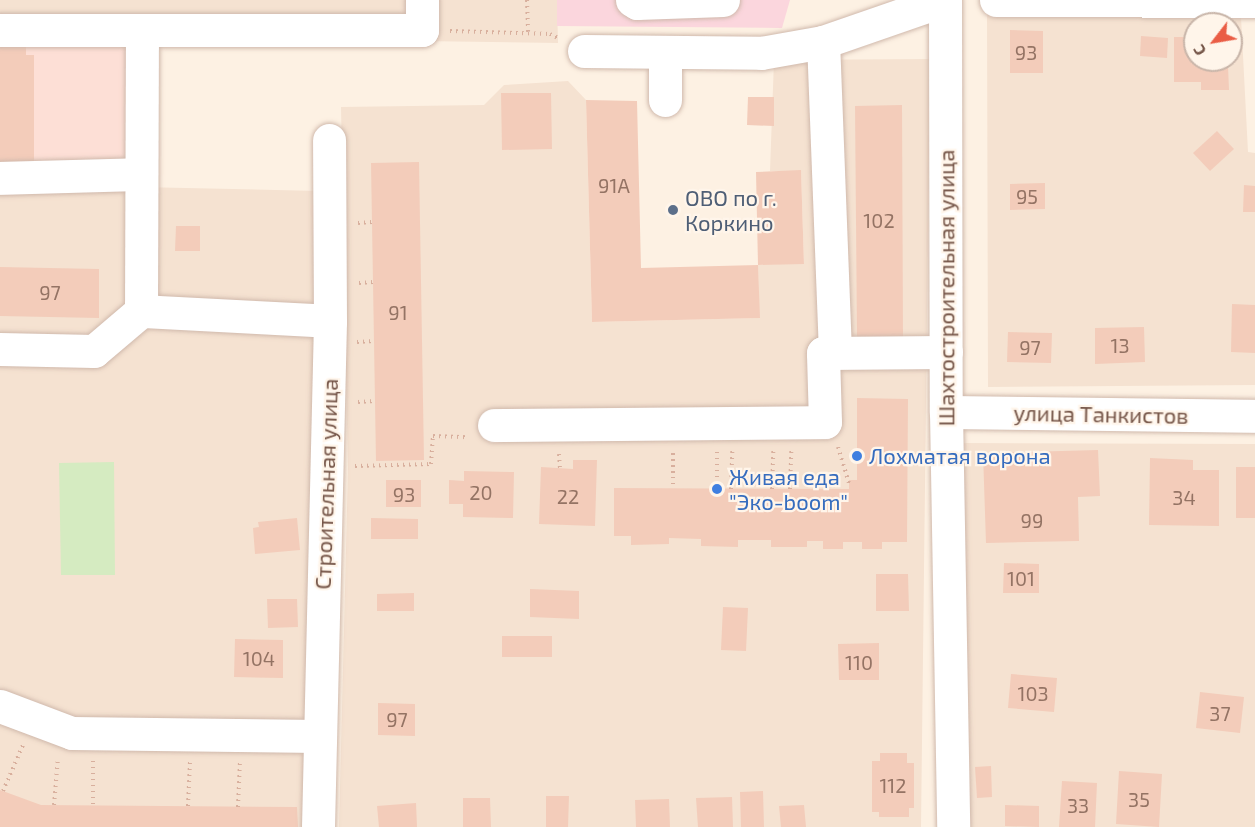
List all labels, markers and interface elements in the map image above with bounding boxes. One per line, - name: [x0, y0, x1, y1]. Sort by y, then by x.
- north arrow: [1183, 12, 1243, 72]
- house number: 93: [1015, 40, 1037, 64]
- text: С: [1188, 42, 1209, 59]
- street label: Шахтостроительная улица: [933, 150, 959, 426]
- house number: 91А: [598, 173, 630, 197]
- place label: ОВО по г. Коркино: [685, 184, 777, 236]
- house number: 95: [1016, 184, 1038, 208]
- marker: ОВО по г. Коркино: [666, 203, 680, 217]
- house number: 102: [863, 208, 895, 232]
- house number: 97: [39, 280, 61, 304]
- house number: 91: [388, 300, 408, 324]
- house number: 13: [1110, 333, 1130, 357]
- house number: 97: [1019, 335, 1041, 359]
- street label: Строительная улица: [309, 378, 343, 590]
- street label: улица Танкистов: [1013, 399, 1189, 429]
- place label: Лохматая ворона: [869, 443, 1051, 469]
- marker: Лохматая ворона: [850, 449, 864, 463]
- place label: Живая еда "Эко-boom": [729, 463, 848, 514]
- house number: 20: [469, 480, 493, 504]
- house number: 93: [393, 482, 415, 506]
- marker: Живая еда "Эко-boom": [710, 482, 724, 496]
- house number: 22: [557, 484, 579, 508]
- house number: 34: [1172, 485, 1196, 509]
- house number: 99: [1021, 508, 1043, 532]
- house number: 101: [1007, 566, 1035, 590]
- house number: 104: [243, 646, 275, 670]
- house number: 110: [845, 650, 873, 674]
- house number: 103: [1017, 681, 1049, 705]
- house number: 37: [1209, 701, 1231, 725]
- house number: 97: [386, 707, 408, 731]
- house number: 112: [879, 773, 907, 797]
- house number: 35: [1128, 787, 1150, 811]
- house number: 33: [1067, 793, 1089, 817]

